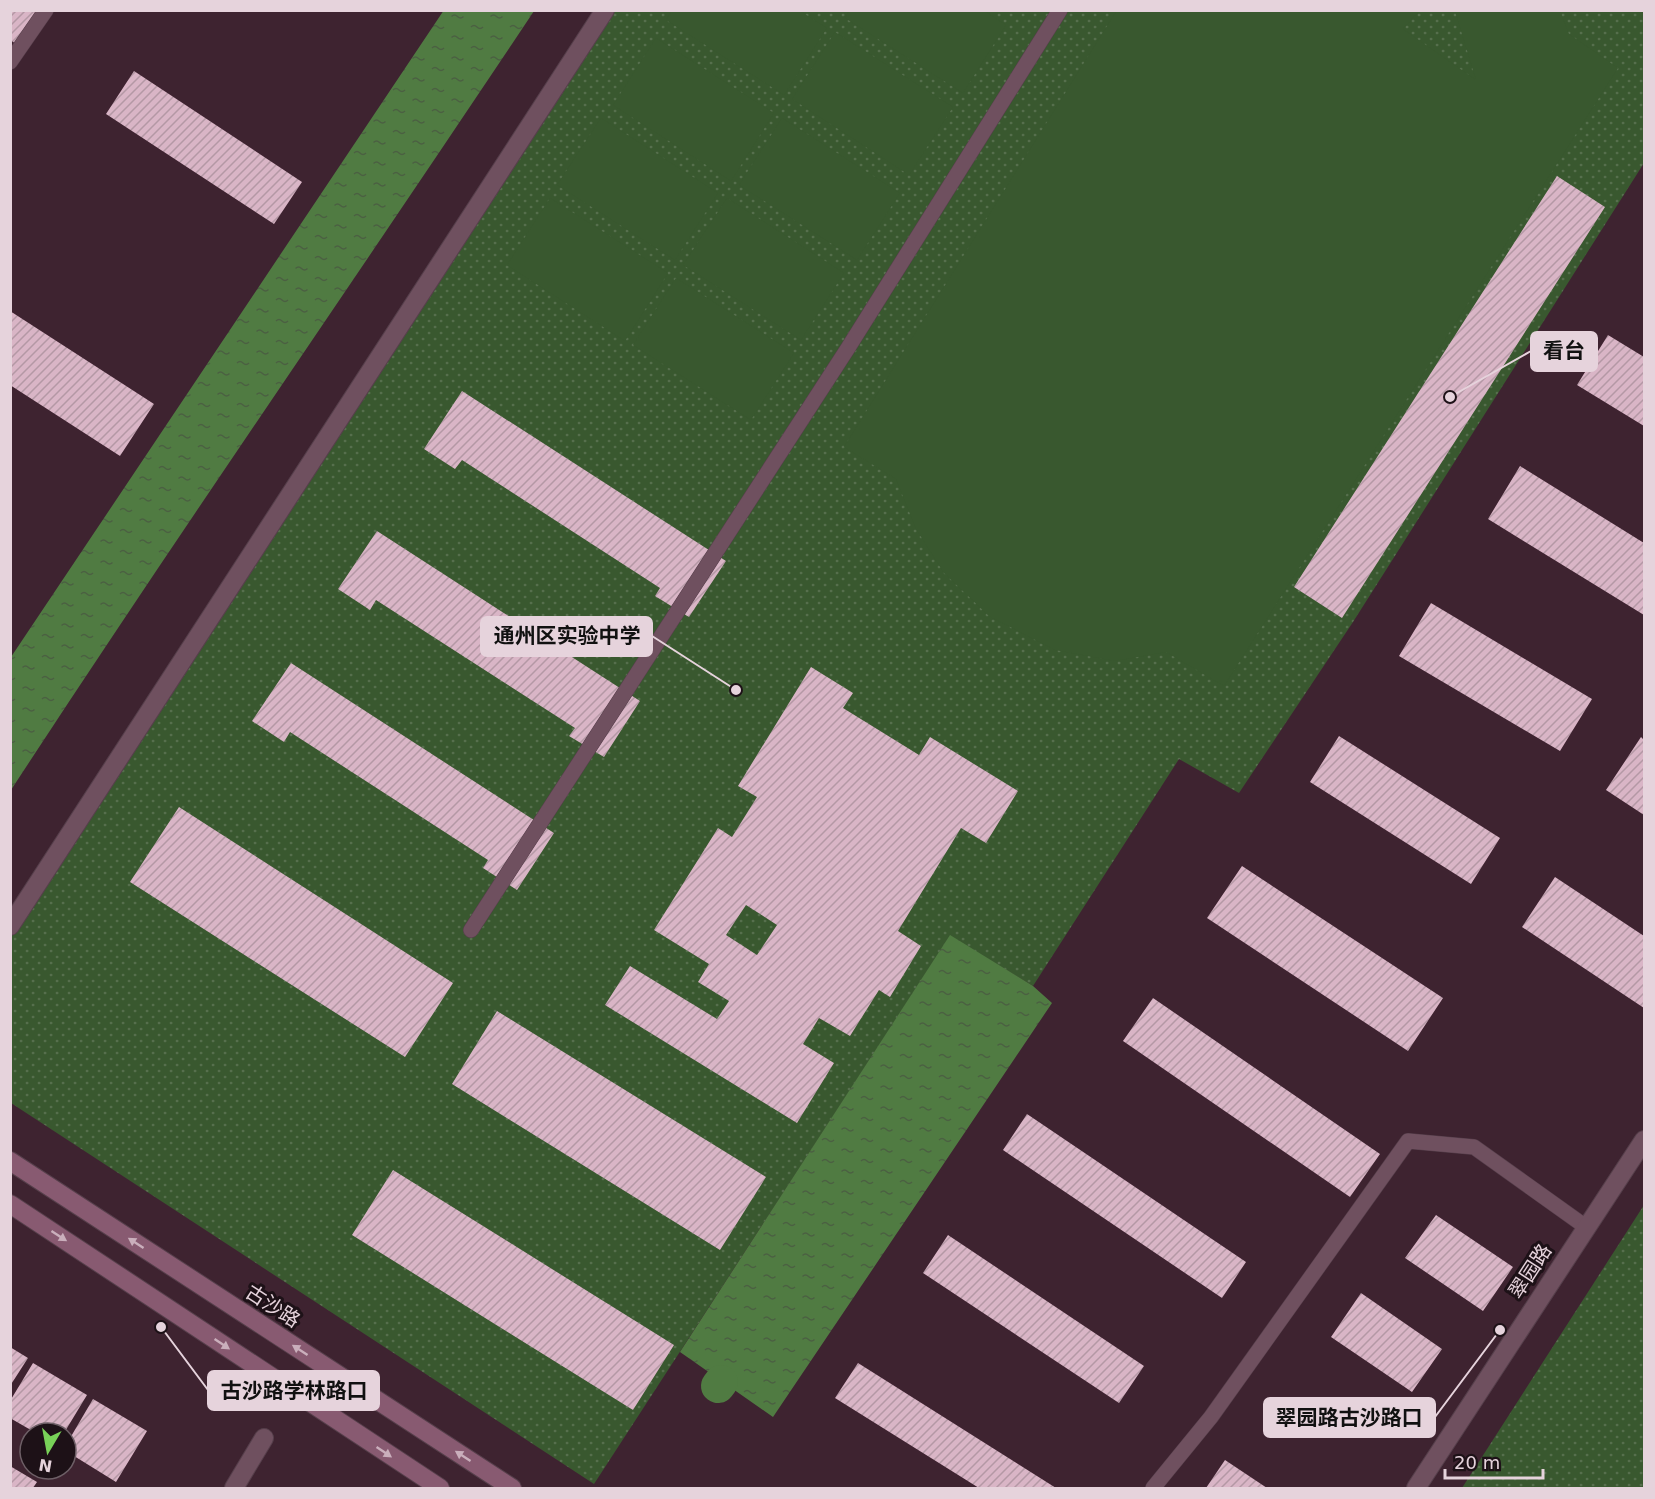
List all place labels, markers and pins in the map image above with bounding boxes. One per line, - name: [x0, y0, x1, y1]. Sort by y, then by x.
- callout: 看台: [1531, 332, 1597, 371]
- callout: 通州区实验中学: [481, 617, 652, 656]
- callout: 古沙路学林路口: [208, 1371, 379, 1410]
- callout: 翠园路古沙路口: [1264, 1398, 1435, 1437]

